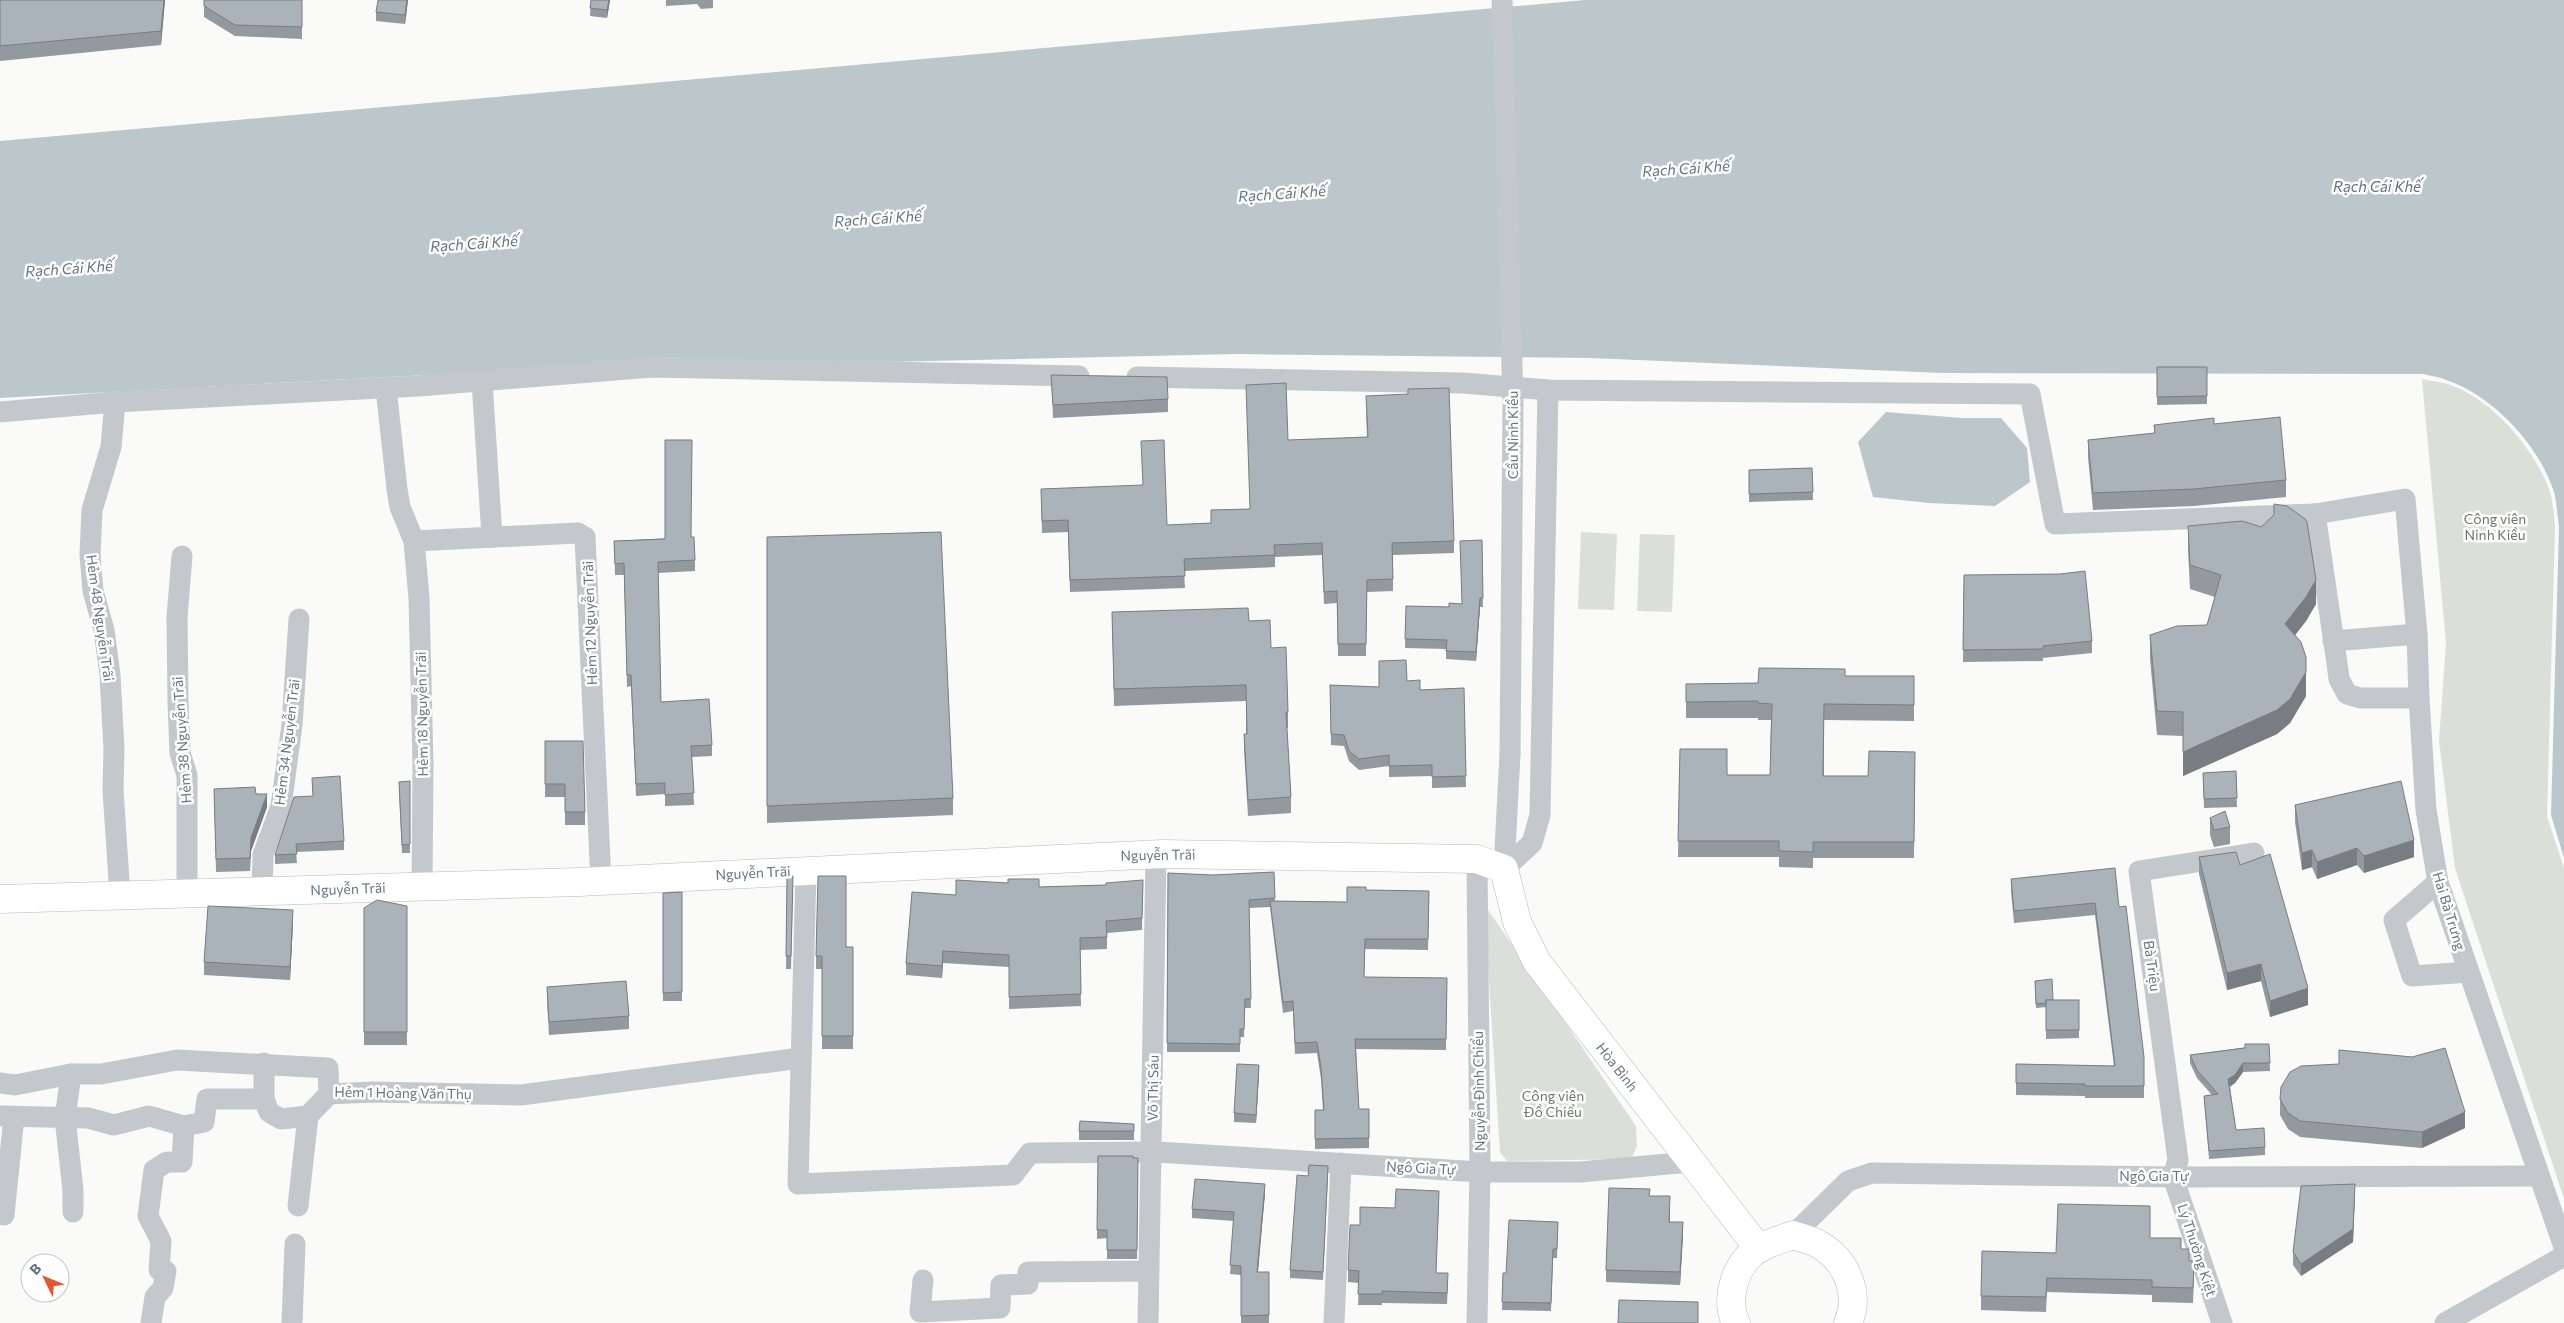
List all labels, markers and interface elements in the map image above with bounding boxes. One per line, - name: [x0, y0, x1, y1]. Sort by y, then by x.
- water label: Rạch Cái Khế: [1641, 156, 1735, 180]
- water label: Rạch Cái Khế: [2333, 177, 2425, 195]
- water label: Rạch Cái Khế: [1237, 181, 1331, 205]
- water label: Rạch Cái Khế: [833, 206, 927, 230]
- water label: Rạch Cái Khế: [429, 231, 523, 255]
- water label: Rạch Cái Khế: [24, 256, 118, 280]
- street label: Cầu Ninh Kiều: [1504, 391, 1521, 479]
- park label: Công viên Ninh Kiều: [2464, 510, 2526, 543]
- street label: Hẻm 48 Nguyễn Trãi: [83, 554, 118, 682]
- street label: Hẻm 12 Nguyễn Trãi: [579, 561, 600, 685]
- street label: Hẻm 18 Nguyễn Trãi: [412, 651, 431, 777]
- street label: Hẻm 38 Nguyễn Trãi: [169, 676, 194, 804]
- street label: Hẻm 34 Nguyễn Trãi: [270, 678, 303, 806]
- street label: Nguyễn Trãi: [1120, 845, 1196, 864]
- street label: Nguyễn Trãi: [715, 862, 791, 883]
- street label: Hai Bà Trưng: [2430, 870, 2470, 952]
- street label: Nguyễn Trãi: [310, 879, 386, 898]
- street label: Bà Triệu: [2141, 939, 2164, 992]
- street label: Nguyễn Đình Chiểu: [1469, 1031, 1488, 1151]
- street label: Hòa Bình: [1593, 1039, 1642, 1095]
- street label: Võ Thị Sáu: [1143, 1055, 1162, 1121]
- street label: Hẻm 1 Hoàng Văn Thụ: [334, 1083, 472, 1102]
- park label: Công viên Đồ Chiểu: [1522, 1087, 1584, 1120]
- street label: Ngô Gia Tự: [1386, 1157, 1456, 1178]
- street label: Ngô Gia Tự: [2119, 1167, 2189, 1184]
- street label: Lý Thường Kiệt: [2174, 1201, 2221, 1299]
- north arrow: [20, 1253, 70, 1303]
- text: B: [26, 1260, 45, 1278]

